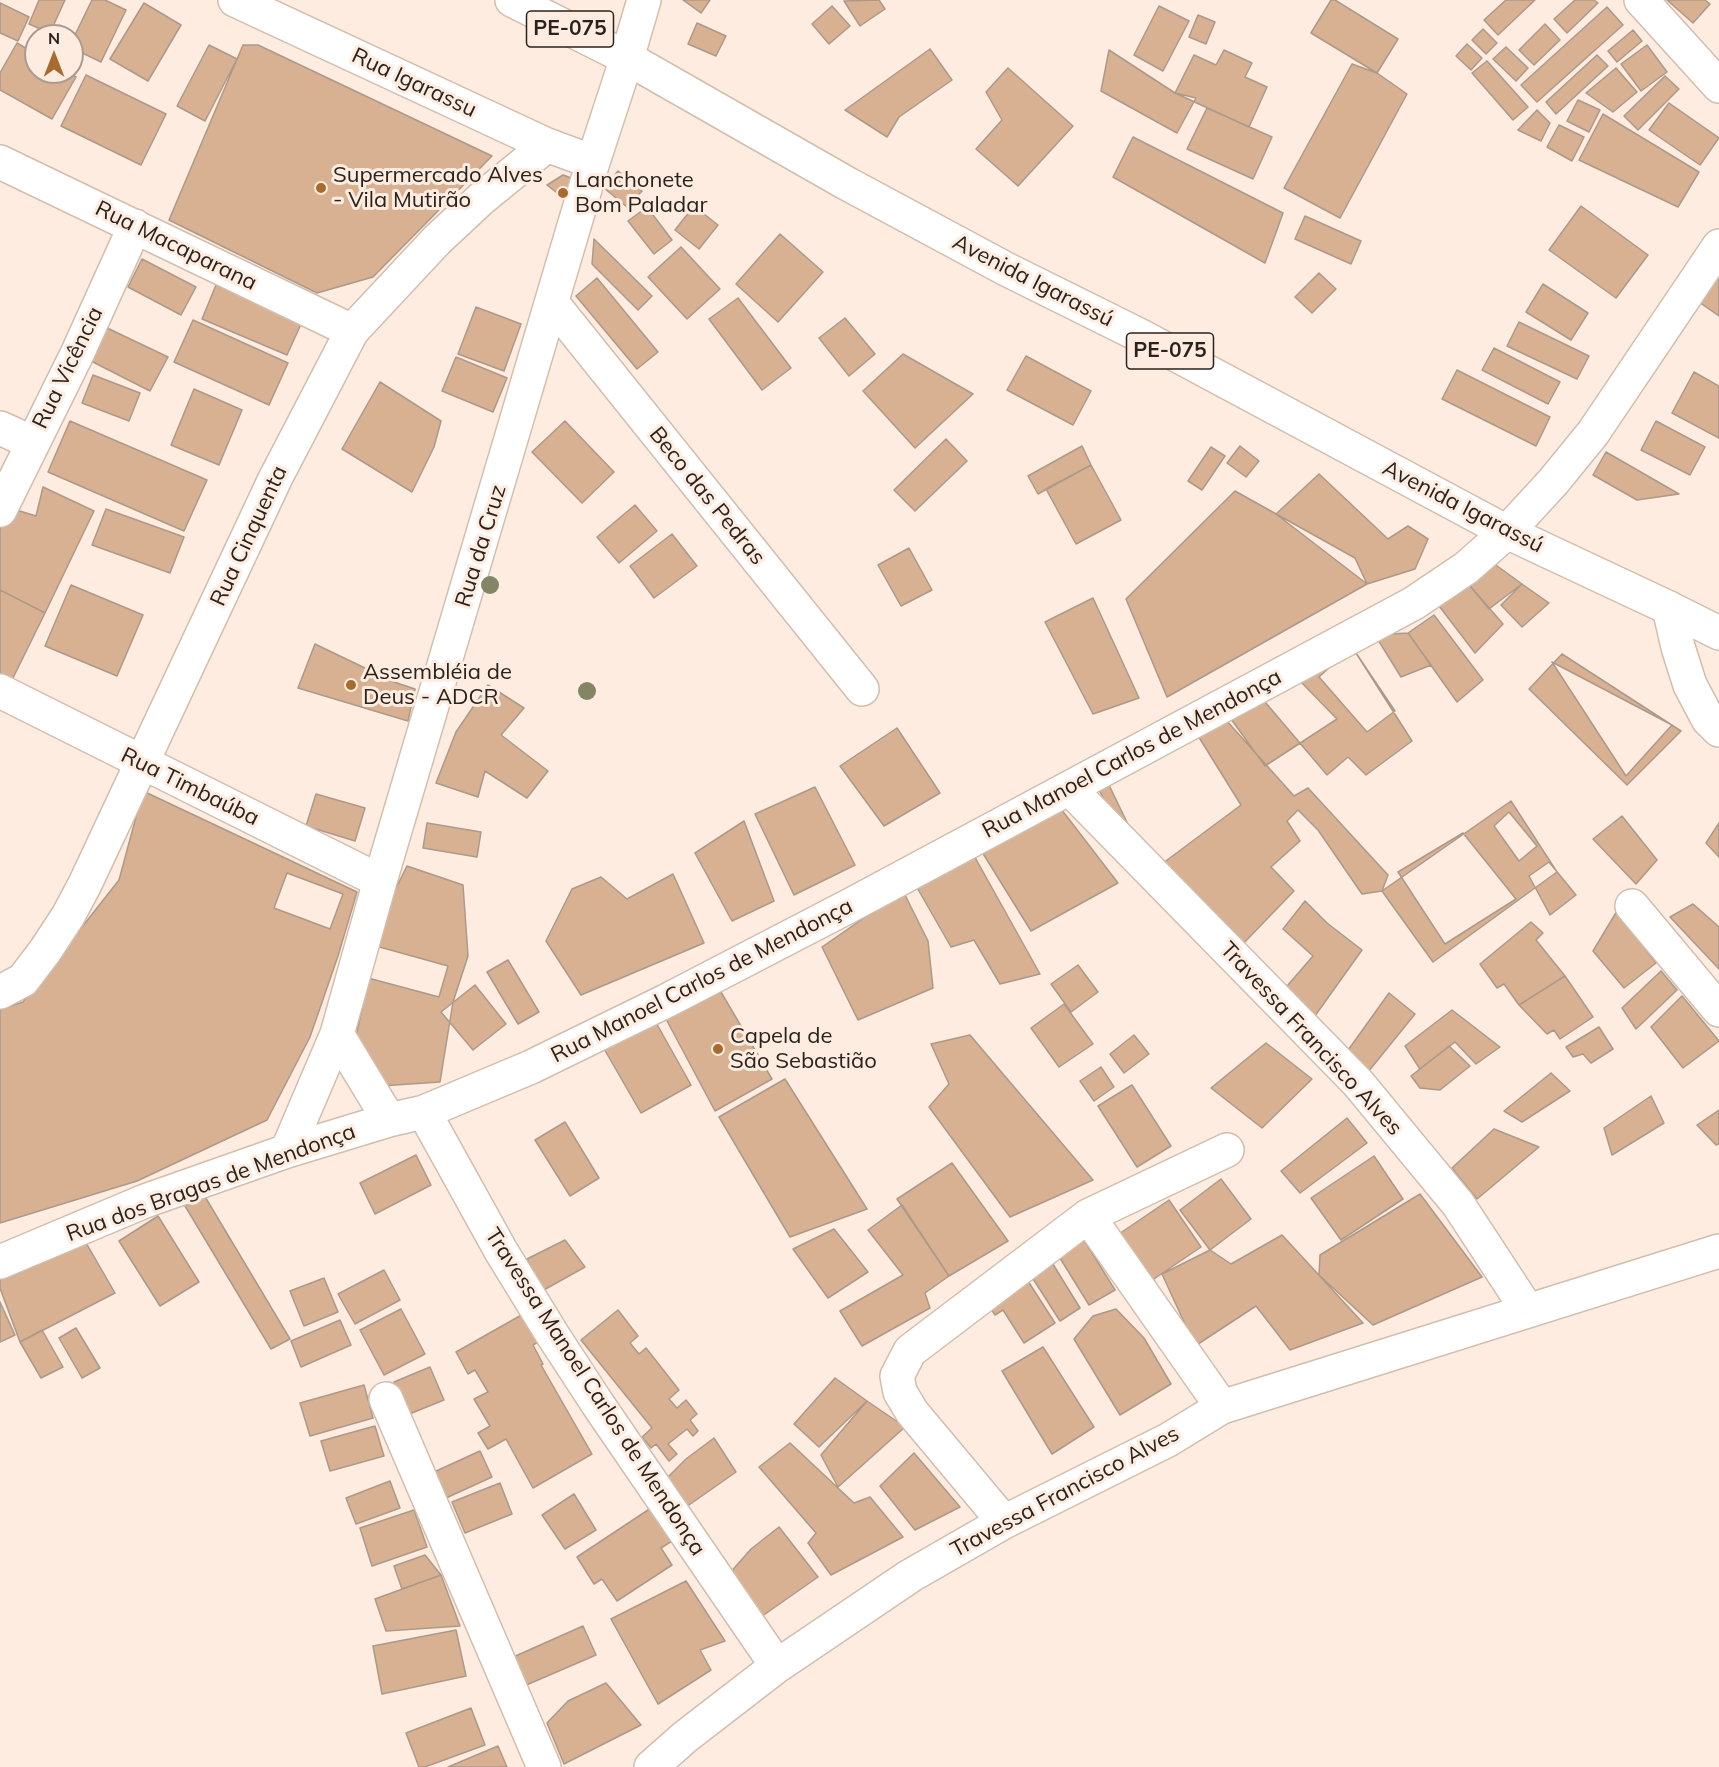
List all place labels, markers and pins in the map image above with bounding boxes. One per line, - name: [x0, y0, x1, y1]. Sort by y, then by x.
- place label: Supermercado Alves - Vila Mutirão: [333, 162, 543, 214]
- place label: Lanchonete Bom Paladar: [575, 167, 707, 218]
- marker: Supermercado Alves - Vila Mutirão: [314, 181, 328, 195]
- marker: Lanchonete Bom Paladar: [556, 186, 570, 200]
- place label: Assembléia de Deus - ADCR: [363, 659, 512, 710]
- marker: Assembléia de Deus - ADCR: [344, 678, 358, 692]
- place label: Capela de São Sebastião: [730, 1023, 877, 1074]
- marker: Capela de São Sebastião: [711, 1042, 725, 1056]

